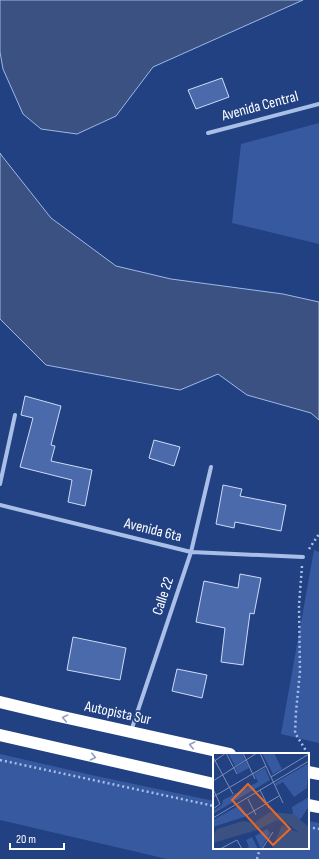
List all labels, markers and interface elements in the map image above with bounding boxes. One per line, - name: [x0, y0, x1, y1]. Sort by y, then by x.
- street label: Avenida Central: [219, 87, 300, 126]
- street label: Avenida 6ta: [121, 513, 184, 546]
- street label: Calle 22: [148, 574, 178, 618]
- street label: Autopista Sur: [82, 696, 154, 729]
- one-way arrow: [62, 714, 68, 722]
- one-way arrow: [189, 742, 195, 750]
- one-way arrow: [89, 752, 96, 760]
- inset map: [213, 753, 309, 849]
- scale bar: [10, 825, 64, 851]
- text: 20 m: [16, 832, 36, 847]

